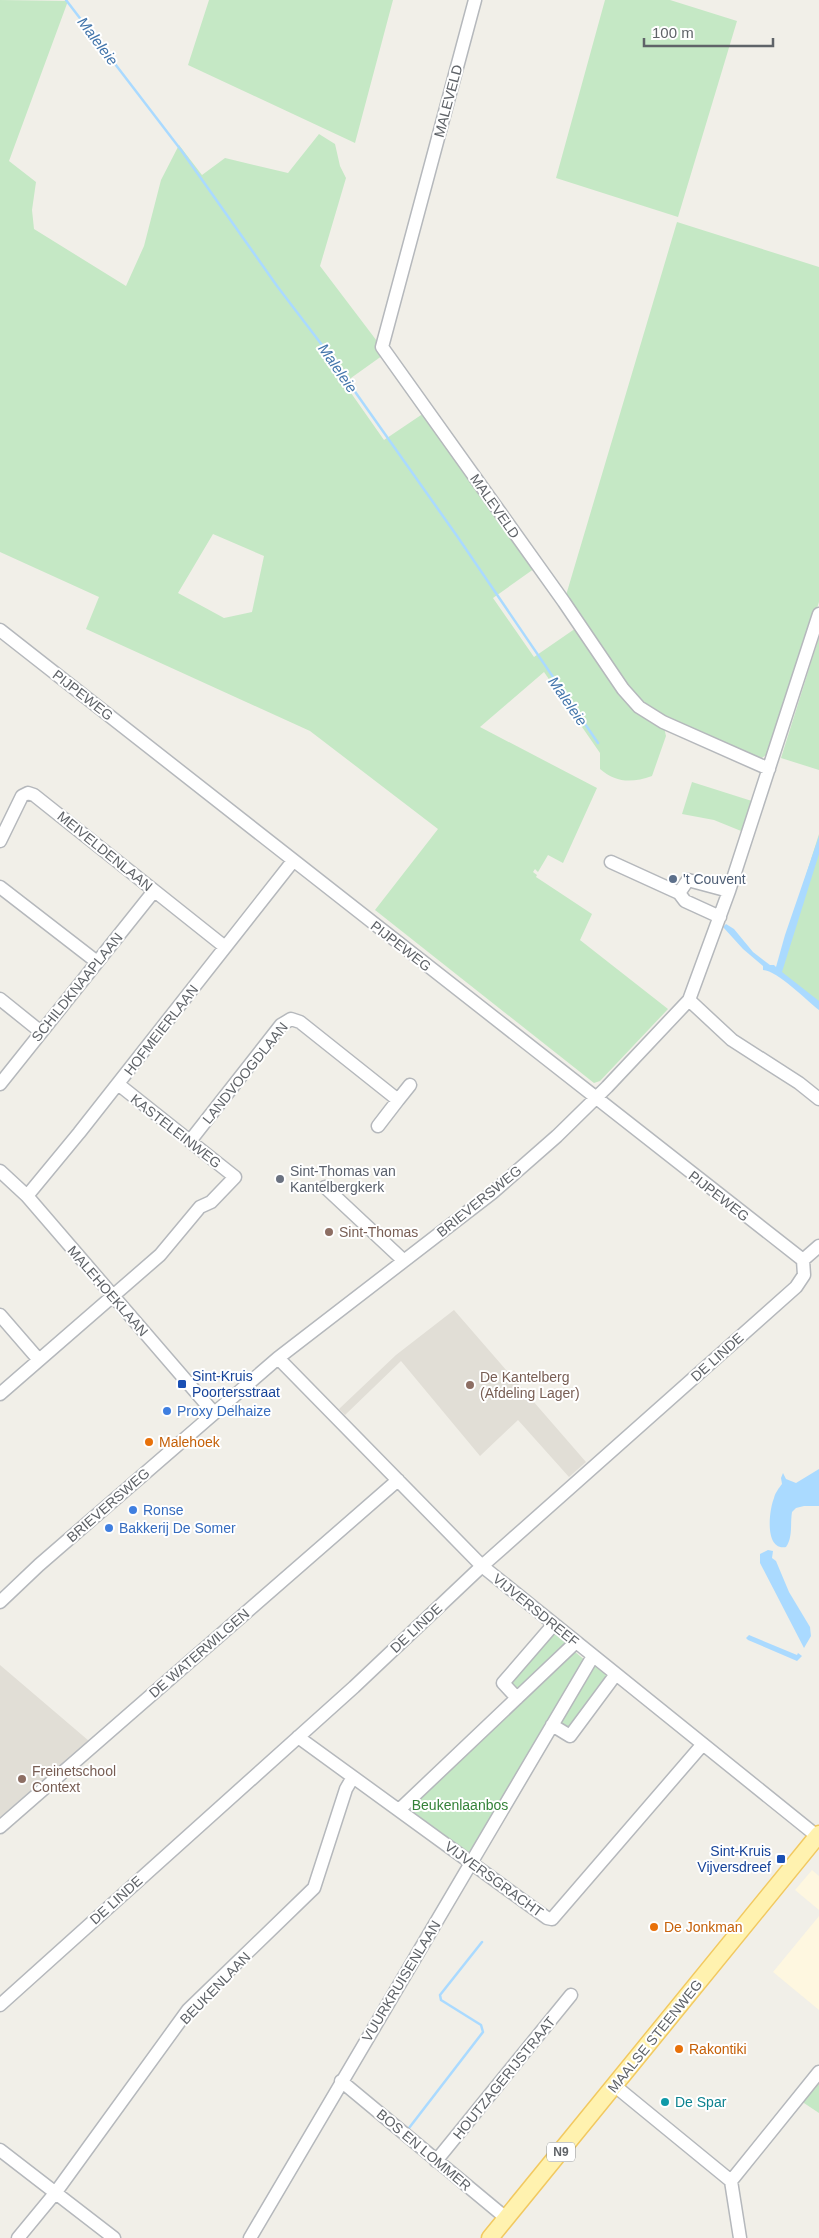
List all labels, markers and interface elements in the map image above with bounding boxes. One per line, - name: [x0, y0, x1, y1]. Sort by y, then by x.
- water label: Maleleie: [74, 14, 122, 68]
- scale bar: [644, 15, 773, 47]
- text: 100 m: [652, 24, 694, 41]
- street label: MALEVELD: [431, 63, 465, 139]
- water label: Maleleie: [315, 340, 361, 396]
- street label: MALEVELD: [467, 471, 523, 541]
- street label: PIJPEWEG: [50, 666, 116, 724]
- water label: Maleleie: [545, 673, 591, 729]
- street label: MEIVELDENLAAN: [54, 808, 156, 894]
- place label: 't Couvent: [683, 871, 746, 887]
- marker: 't Couvent: [667, 873, 679, 885]
- street label: PIJPEWEG: [368, 917, 434, 975]
- street label: SCHILDKNAAPLAAN: [28, 929, 126, 1045]
- street label: HOFMEIERLAAN: [121, 982, 201, 1078]
- street label: LANDVOOGDLAAN: [199, 1019, 291, 1127]
- street label: KASTELEINWEG: [128, 1091, 224, 1171]
- street label: BRIEVERSWEG: [433, 1162, 525, 1240]
- place label: Sint-Thomas van Kantelbergkerk: [290, 1163, 396, 1195]
- street label: PIJPEWEG: [686, 1167, 752, 1225]
- marker: Sint-Thomas van Kantelbergkerk: [274, 1173, 286, 1185]
- place label: Sint-Thomas: [339, 1224, 418, 1240]
- marker: Sint-Thomas: [323, 1226, 335, 1238]
- street label: MALEHOEKLAAN: [64, 1243, 152, 1339]
- street label: DE LINDE: [688, 1329, 746, 1385]
- place label: Sint-Kruis Poortersstraat: [192, 1368, 280, 1400]
- place label: De Kantelberg (Afdeling Lager): [480, 1369, 580, 1401]
- marker: Sint-Kruis Poortersstraat: [176, 1378, 188, 1390]
- marker: De Kantelberg (Afdeling Lager): [464, 1379, 476, 1391]
- place label: Proxy Delhaize: [177, 1403, 271, 1419]
- marker: Proxy Delhaize: [161, 1405, 173, 1417]
- place label: Malehoek: [159, 1434, 221, 1450]
- marker: Malehoek: [143, 1436, 155, 1448]
- street label: BRIEVERSWEG: [63, 1465, 153, 1545]
- place label: Ronse: [143, 1502, 184, 1518]
- marker: Ronse: [127, 1504, 139, 1516]
- place label: Bakkerij De Somer: [119, 1520, 236, 1536]
- marker: Bakkerij De Somer: [103, 1522, 115, 1534]
- street label: VIJVERSDREEF: [490, 1570, 582, 1650]
- street label: DE LINDE: [387, 1600, 445, 1656]
- street label: DE WATERWILGEN: [146, 1605, 252, 1701]
- place label: Freinetschool Context: [32, 1763, 116, 1795]
- marker: Freinetschool Context: [16, 1773, 28, 1785]
- park label: Beukenlaanbos: [412, 1797, 508, 1813]
- street label: VIJVERSGRACHT: [442, 1838, 547, 1920]
- place label: Sint-Kruis Vijversdreef: [697, 1843, 771, 1875]
- marker: Sint-Kruis Vijversdreef: [775, 1853, 787, 1865]
- street label: DE LINDE: [87, 1872, 145, 1928]
- street label: VUURKRUISENLAAN: [358, 1918, 444, 2044]
- place label: De Jonkman: [664, 1919, 743, 1935]
- marker: De Jonkman: [648, 1921, 660, 1933]
- street label: BEUKENLAAN: [177, 1949, 253, 2027]
- street label: MAALSE STEENWEG: [604, 1976, 706, 2096]
- street label: HOUTZAGERIJSTRAAT: [450, 2013, 559, 2142]
- place label: Rakontiki: [689, 2041, 747, 2057]
- marker: Rakontiki: [673, 2043, 685, 2055]
- place label: De Spar: [675, 2094, 727, 2110]
- marker: De Spar: [659, 2096, 671, 2108]
- street label: BOS EN LOMMER: [374, 2106, 474, 2194]
- road number: N9: [547, 2142, 575, 2162]

